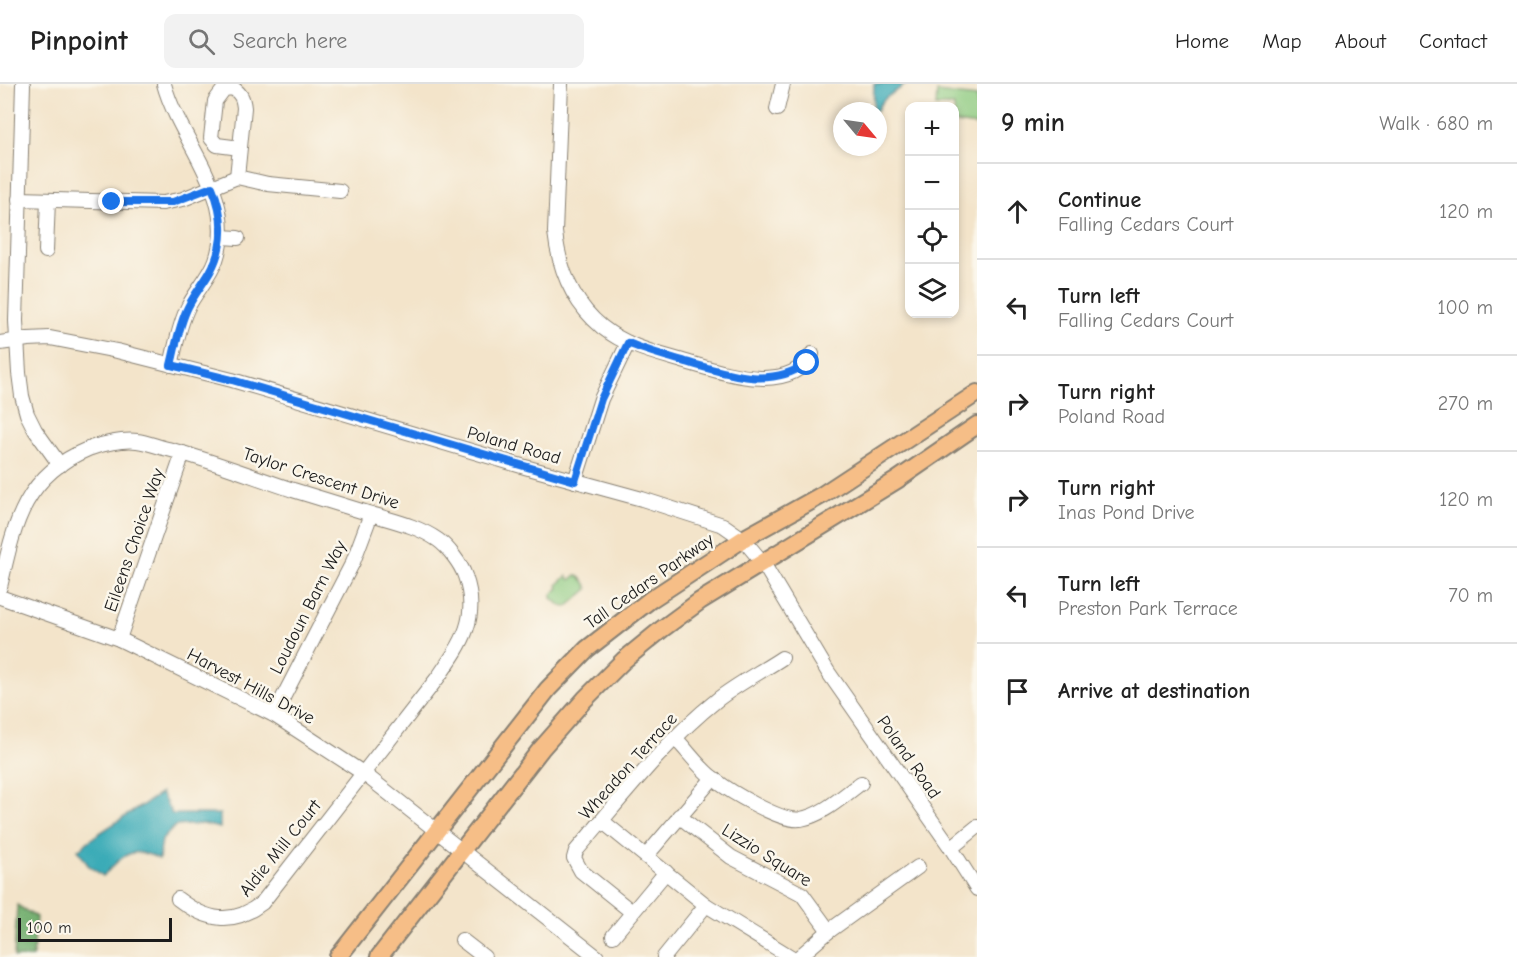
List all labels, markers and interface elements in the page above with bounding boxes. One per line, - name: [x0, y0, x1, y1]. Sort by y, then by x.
- search box: [164, 14, 584, 68]
- text: Pinpoint: [30, 25, 128, 57]
- icon: search: [185, 25, 218, 58]
- text: Search here: [233, 28, 347, 54]
- text: Home: [1175, 29, 1229, 53]
- text: Map: [1262, 29, 1302, 53]
- text: About: [1335, 29, 1386, 53]
- text: Contact: [1419, 29, 1487, 53]
- north arrow: [833, 102, 887, 156]
- map controls: [905, 102, 959, 318]
- button: +: [905, 102, 959, 156]
- text: 9 min: [1001, 108, 1065, 138]
- text: Walk · 680 m: [1379, 112, 1493, 135]
- button: −: [905, 156, 959, 210]
- text: Continue: [1058, 187, 1141, 213]
- route end: [98, 188, 124, 214]
- icon: ahead: [1001, 195, 1034, 228]
- text: 120 m: [1439, 200, 1493, 223]
- button: locate: [905, 210, 959, 264]
- text: Falling Cedars Court: [1058, 213, 1233, 236]
- button: layers: [905, 264, 959, 318]
- text: Turn left: [1058, 283, 1140, 309]
- icon: left: [1001, 291, 1034, 324]
- text: 100 m: [1438, 296, 1493, 319]
- text: Falling Cedars Court: [1058, 309, 1233, 332]
- route start: [793, 349, 819, 375]
- text: Turn right: [1058, 379, 1155, 405]
- icon: right: [1001, 387, 1034, 420]
- text: 270 m: [1438, 392, 1493, 415]
- text: Poland Road: [1058, 405, 1165, 428]
- street label: Poland Road: [465, 422, 563, 469]
- street label: Taylor Crescent Drive: [240, 443, 402, 514]
- street label: Eileens Choice Way: [100, 465, 169, 615]
- text: Turn right: [1058, 475, 1155, 501]
- icon: right: [1001, 483, 1034, 516]
- text: 120 m: [1439, 488, 1493, 511]
- text: Inas Pond Drive: [1058, 501, 1195, 524]
- street label: Tall Cedars Parkway: [581, 528, 719, 634]
- street label: Loudoun Barn Way: [266, 536, 352, 677]
- text: Turn left: [1058, 571, 1140, 597]
- icon: left: [1001, 579, 1034, 612]
- text: 70 m: [1448, 584, 1493, 607]
- text: Preston Park Terrace: [1058, 597, 1238, 620]
- street label: Harvest Hills Drive: [183, 644, 318, 729]
- icon: arrive: [1001, 675, 1034, 708]
- text: Arrive at destination: [1058, 678, 1250, 704]
- street label: Wheadon Terrace: [575, 709, 682, 824]
- street label: Poland Road: [872, 712, 945, 803]
- street label: Aldie Mill Court: [235, 795, 326, 901]
- street label: Lizzio Square: [718, 820, 815, 891]
- scale bar: [18, 915, 172, 942]
- text: 100 m: [27, 919, 71, 937]

